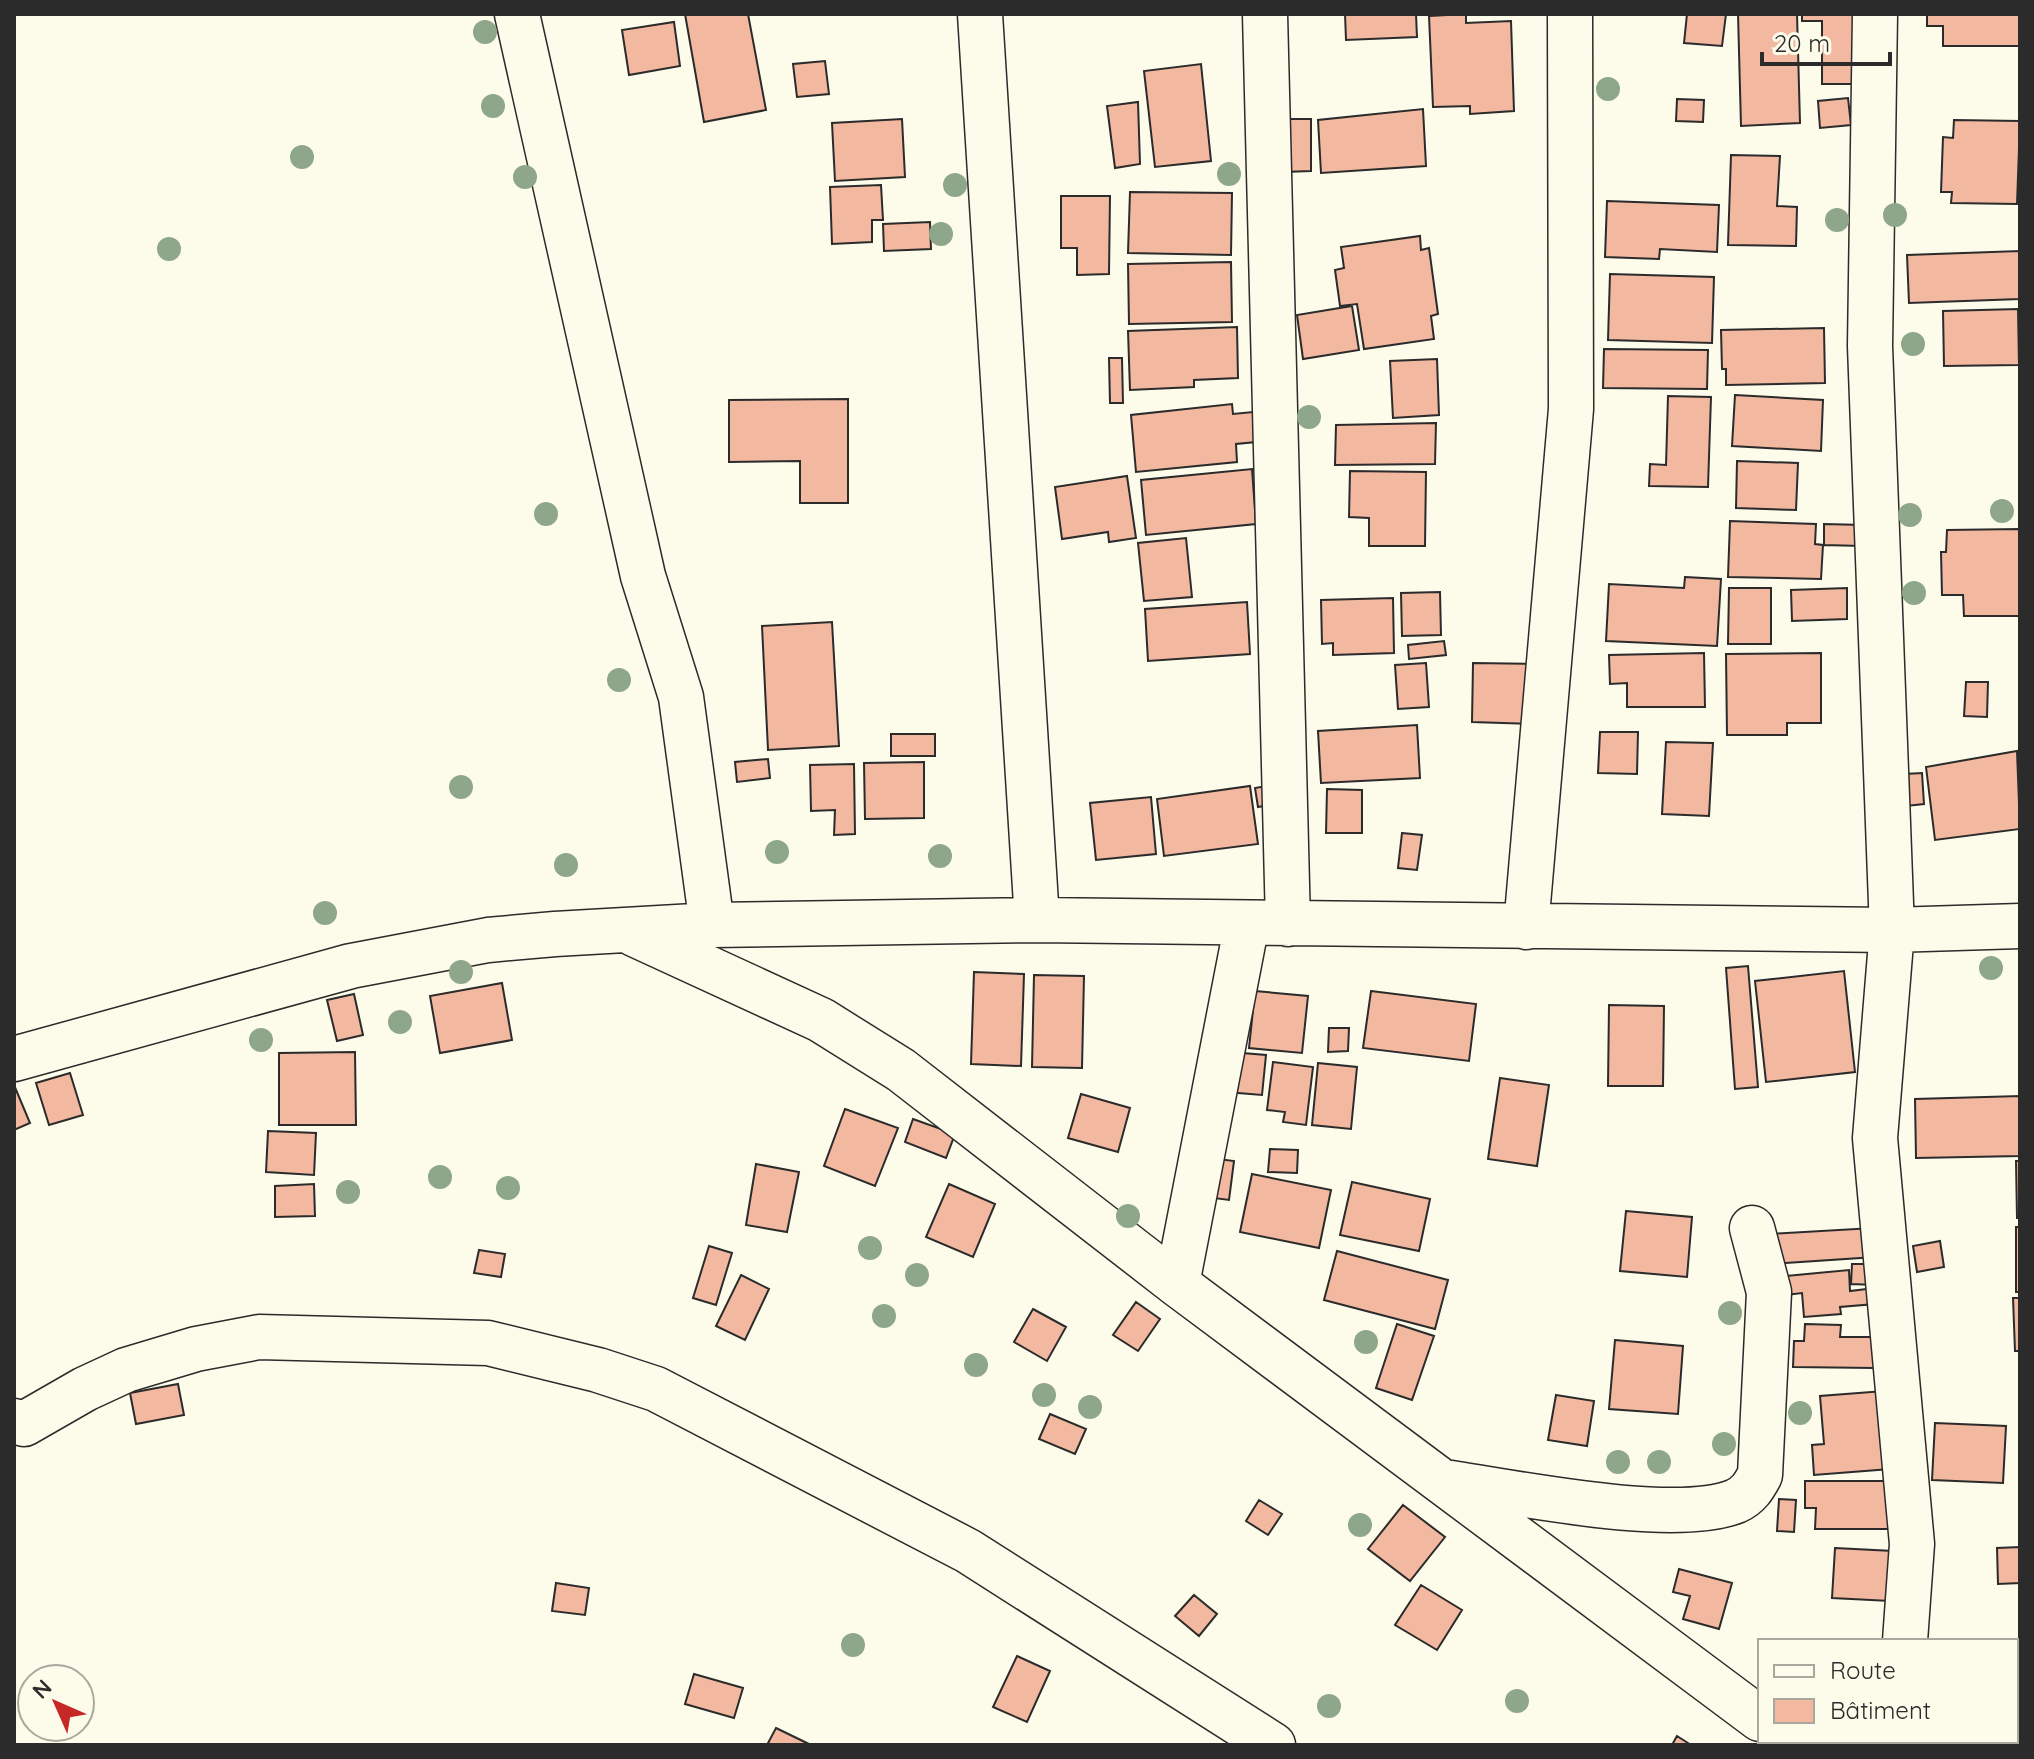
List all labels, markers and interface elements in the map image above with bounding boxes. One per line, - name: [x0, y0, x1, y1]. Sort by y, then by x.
- scale bar: [1762, 16, 1890, 66]
- text: 20 m: [1774, 28, 1830, 58]
- legend: [1758, 1639, 2018, 1743]
- text: Route: [1830, 1655, 1896, 1685]
- north arrow: [16, 1663, 96, 1743]
- text: N: [26, 1673, 57, 1704]
- text: Bâtiment: [1830, 1695, 1931, 1725]

